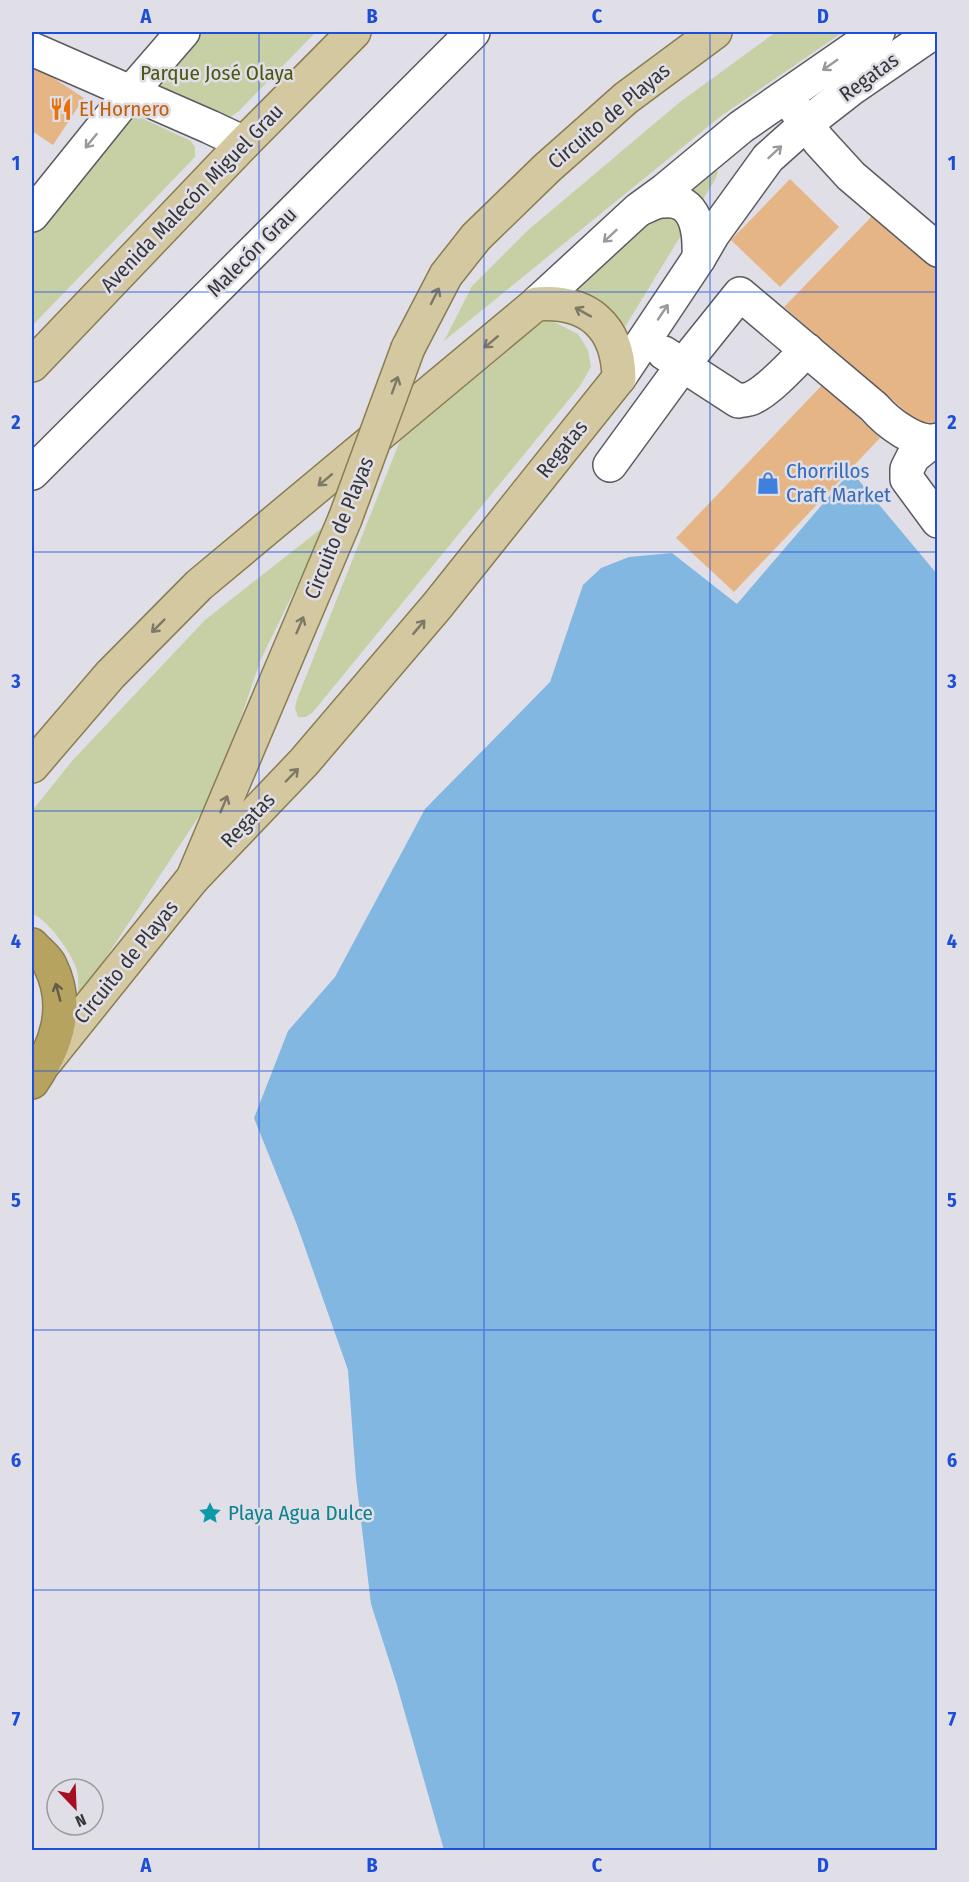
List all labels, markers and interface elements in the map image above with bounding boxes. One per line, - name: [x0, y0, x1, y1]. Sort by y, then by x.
- text: A: [140, 4, 153, 28]
- text: B: [366, 4, 378, 28]
- text: C: [592, 4, 603, 28]
- text: D: [817, 4, 829, 28]
- street label: Regatas: [834, 47, 904, 107]
- street label: Circuito de Playas: [543, 57, 675, 175]
- one-way arrow: [823, 59, 839, 71]
- park label: Parque José Olaya: [140, 60, 294, 86]
- restaurant icon: El Hornero: [48, 96, 74, 122]
- place label: El Hornero: [79, 96, 170, 122]
- street label: Avenida Malecón Miguel Grau: [95, 98, 289, 298]
- one-way arrow: [85, 132, 98, 148]
- one-way arrow: [767, 146, 782, 160]
- text: 1: [12, 151, 20, 175]
- text: 1: [948, 151, 956, 175]
- street label: Malecón Grau: [202, 202, 302, 302]
- one-way arrow: [603, 229, 618, 243]
- one-way arrow: [430, 287, 441, 305]
- one-way arrow: [657, 304, 669, 320]
- one-way arrow: [575, 306, 592, 318]
- one-way arrow: [484, 335, 499, 349]
- one-way arrow: [390, 376, 401, 395]
- text: 2: [10, 410, 21, 434]
- text: 2: [946, 410, 957, 434]
- street label: Regatas: [531, 415, 593, 483]
- street label: Circuito de Playas: [299, 453, 379, 603]
- place label: Chorrillos Craft Market: [786, 458, 891, 508]
- shop icon: Chorrillos Craft Market: [755, 470, 781, 496]
- one-way arrow: [318, 473, 333, 487]
- one-way arrow: [295, 616, 306, 635]
- one-way arrow: [151, 619, 166, 634]
- one-way arrow: [412, 620, 426, 635]
- text: 3: [10, 669, 21, 693]
- text: 3: [946, 669, 957, 693]
- one-way arrow: [285, 768, 299, 783]
- street label: Regatas: [215, 787, 281, 853]
- one-way arrow: [219, 796, 230, 814]
- street label: Circuito de Playas: [68, 895, 184, 1029]
- text: 4: [11, 929, 21, 953]
- text: 4: [947, 929, 957, 953]
- one-way arrow: [52, 983, 64, 1002]
- text: 5: [11, 1188, 21, 1212]
- text: 5: [947, 1188, 957, 1212]
- text: 6: [11, 1448, 21, 1472]
- text: 6: [947, 1448, 957, 1472]
- place icon: Playa Agua Dulce: [197, 1500, 223, 1526]
- place label: Playa Agua Dulce: [228, 1500, 373, 1526]
- text: 7: [12, 1707, 21, 1731]
- text: 7: [948, 1707, 957, 1731]
- north arrow: [45, 1777, 105, 1837]
- text: N: [73, 1810, 89, 1831]
- text: A: [140, 1853, 153, 1877]
- text: B: [366, 1853, 378, 1877]
- text: C: [592, 1853, 603, 1877]
- text: D: [817, 1853, 829, 1877]

